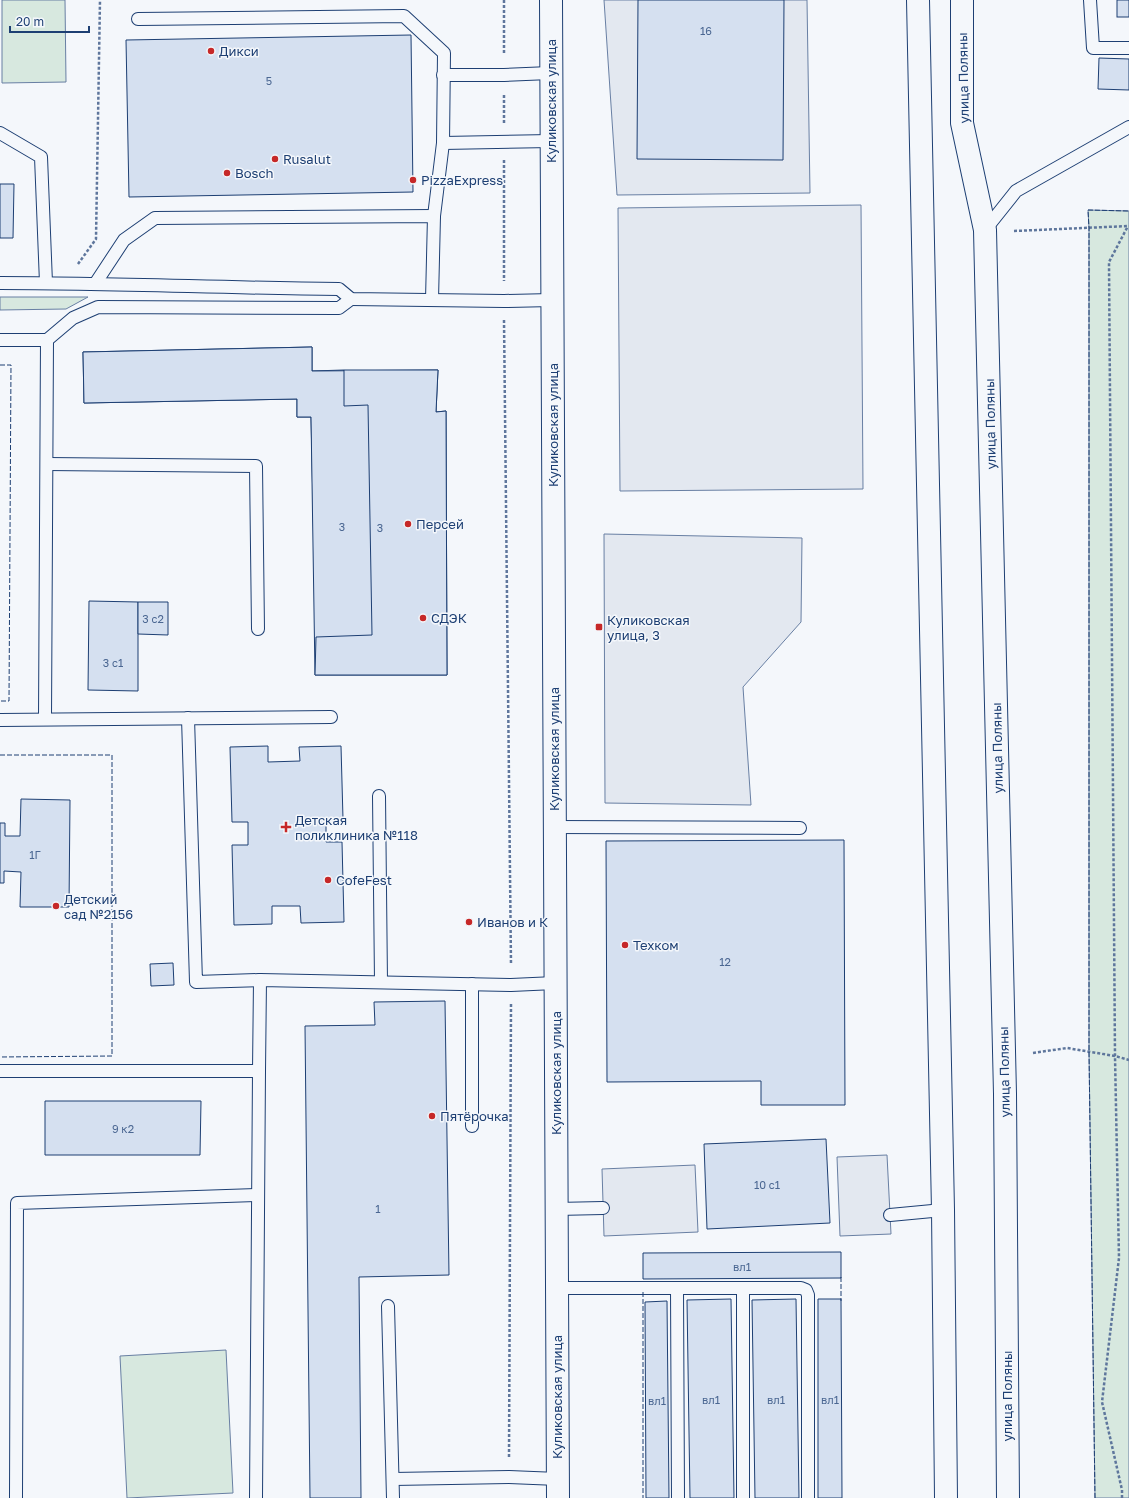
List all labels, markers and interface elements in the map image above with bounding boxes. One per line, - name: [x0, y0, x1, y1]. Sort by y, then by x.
- scale bar: [10, 8, 89, 34]
- text: 20 m: [16, 14, 44, 29]
- house number: 16: [700, 24, 712, 37]
- street label: улица Поляны: [954, 32, 972, 124]
- street label: Куликовская улица: [543, 39, 559, 163]
- place label: Дикси: [219, 43, 259, 59]
- marker: Дикси: [206, 46, 216, 56]
- house number: 5: [266, 74, 272, 87]
- place label: Rusalut: [283, 151, 331, 167]
- marker: Rusalut: [270, 154, 280, 164]
- place label: Bosch: [235, 165, 273, 181]
- marker: Bosch: [222, 168, 232, 178]
- place label: PizzaExpress: [421, 172, 503, 188]
- marker: PizzaExpress: [408, 175, 418, 185]
- street label: Куликовская улица: [545, 363, 561, 487]
- street label: улица Поляны: [981, 378, 999, 470]
- place label: Персей: [416, 516, 464, 532]
- marker: Персей: [403, 519, 413, 529]
- house number: 3: [339, 520, 345, 533]
- house number: 3: [377, 521, 383, 534]
- place label: СДЭК: [431, 610, 467, 626]
- house number: 3 с2: [142, 612, 164, 625]
- place label: Куликовская улица, 3: [607, 612, 690, 643]
- marker: СДЭК: [418, 613, 428, 623]
- marker: Куликовская улица, 3: [594, 622, 604, 632]
- house number: 3 с1: [103, 656, 123, 669]
- street label: Куликовская улица: [546, 687, 562, 811]
- street label: улица Поляны: [988, 702, 1006, 794]
- place label: Детская поликлиника №118: [295, 812, 418, 843]
- marker: Детская поликлиника №118: [280, 821, 292, 833]
- house number: 1Г: [29, 848, 41, 861]
- place label: CofeFest: [336, 872, 392, 888]
- marker: CofeFest: [323, 875, 333, 885]
- place label: Детский сад №2156: [64, 891, 133, 922]
- marker: Детский сад №2156: [51, 901, 61, 911]
- place label: Иванов и К: [477, 914, 548, 930]
- marker: Иванов и К: [464, 917, 474, 927]
- place label: Техком: [633, 937, 679, 953]
- marker: Техком: [620, 940, 630, 950]
- house number: 12: [719, 955, 731, 968]
- street label: Куликовская улица: [548, 1011, 564, 1135]
- street label: улица Поляны: [995, 1026, 1013, 1118]
- place label: Пятёрочка: [440, 1108, 509, 1124]
- marker: Пятёрочка: [427, 1111, 437, 1121]
- house number: 9 к2: [112, 1122, 134, 1135]
- house number: 10 с1: [754, 1178, 780, 1191]
- house number: 1: [375, 1202, 381, 1215]
- house number: вл1: [733, 1260, 751, 1273]
- street label: Куликовская улица: [549, 1335, 565, 1459]
- street label: улица Поляны: [999, 1350, 1015, 1442]
- house number: вл1: [702, 1393, 720, 1406]
- house number: вл1: [767, 1393, 785, 1406]
- house number: вл1: [821, 1393, 839, 1406]
- house number: вл1: [648, 1394, 666, 1407]

